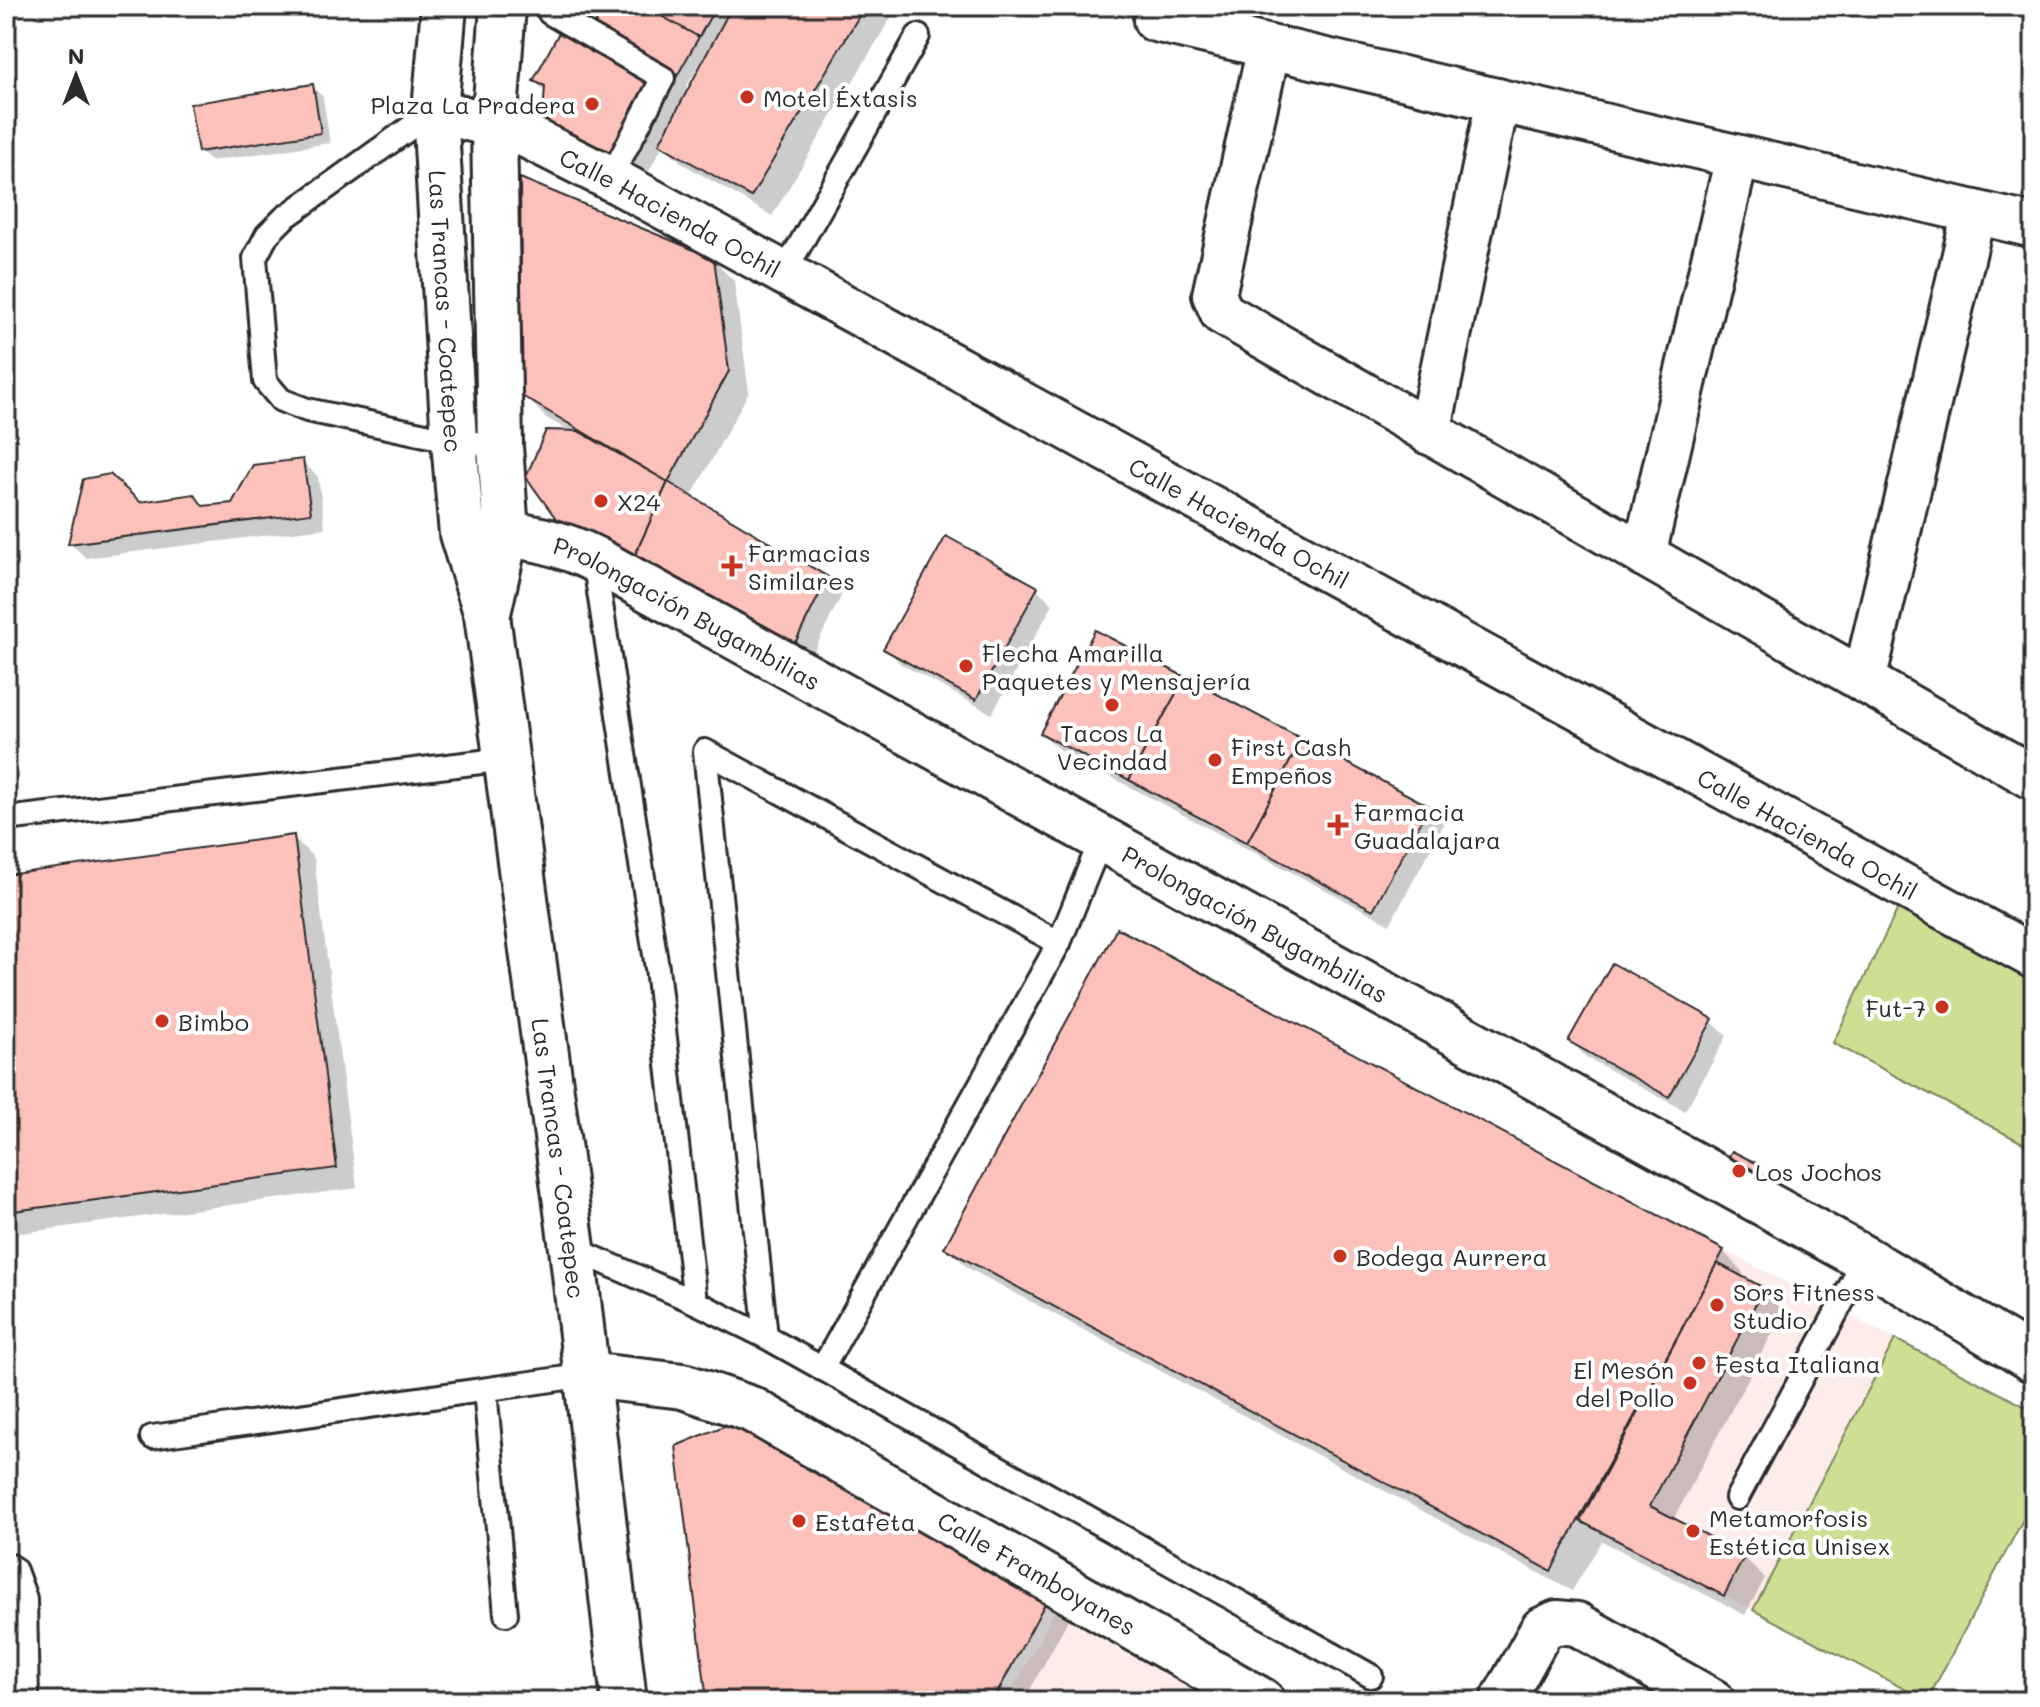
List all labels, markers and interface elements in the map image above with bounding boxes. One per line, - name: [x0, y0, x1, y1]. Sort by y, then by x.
- north arrow: [36, 36, 116, 116]
- text: N: [68, 41, 84, 70]
- place label: Motel Éxtasis: [763, 82, 918, 113]
- marker: Motel Éxtasis: [738, 88, 756, 106]
- place label: Plaza La Pradera: [370, 89, 576, 120]
- marker: Plaza La Pradera: [583, 95, 601, 113]
- street label: Calle Hacienda Ochil: [555, 140, 786, 284]
- street label: Las Trancas - Coatepec: [423, 169, 470, 454]
- street label: Calle Hacienda Ochil: [1124, 450, 1355, 595]
- place label: X24: [617, 486, 660, 517]
- marker: X24: [592, 492, 610, 510]
- street label: Prolongación Bugambilias: [550, 529, 826, 696]
- place label: Farmacias Similares: [748, 537, 871, 596]
- marker: Farmacias Similares: [723, 557, 741, 575]
- place label: Flecha Amarilla Paquetes y Mensajería: [982, 637, 1251, 696]
- marker: Flecha Amarilla Paquetes y Mensajería: [957, 657, 975, 675]
- marker: Tacos La Vecindad: [1103, 696, 1121, 714]
- place label: Tacos La Vecindad: [1057, 717, 1167, 776]
- place label: First Cash Empeños: [1231, 731, 1351, 790]
- marker: First Cash Empeños: [1206, 751, 1224, 769]
- street label: Calle Hacienda Ochil: [1692, 761, 1923, 906]
- place label: Farmacia Guadalajara: [1354, 796, 1501, 855]
- marker: Farmacia Guadalajara: [1329, 816, 1347, 834]
- street label: Prolongación Bugambilias: [1117, 838, 1394, 1009]
- place label: Fut-7: [1865, 992, 1926, 1023]
- marker: Fut-7: [1933, 998, 1951, 1016]
- place label: Bimbo: [178, 1006, 249, 1037]
- marker: Bimbo: [153, 1012, 171, 1030]
- street label: Las Trancas - Coatepec: [526, 1016, 593, 1300]
- place label: Los Jochos: [1755, 1156, 1882, 1187]
- marker: Los Jochos: [1730, 1162, 1748, 1180]
- place label: Bodega Aurrera: [1356, 1241, 1547, 1272]
- marker: Bodega Aurrera: [1331, 1247, 1349, 1265]
- place label: Sors Fitness Studio: [1733, 1276, 1875, 1335]
- marker: Sors Fitness Studio: [1708, 1296, 1726, 1314]
- place label: Festa Italiana: [1715, 1348, 1881, 1379]
- place label: El Mesón del Pollo: [1573, 1354, 1674, 1413]
- marker: Festa Italiana: [1690, 1354, 1708, 1372]
- marker: El Mesón del Pollo: [1681, 1374, 1699, 1392]
- place label: Metamorfosis Estética Unisex: [1709, 1502, 1890, 1561]
- street label: Calle Framboyanes: [933, 1504, 1142, 1641]
- place label: Estafeta: [815, 1506, 916, 1537]
- marker: Estafeta: [790, 1512, 808, 1530]
- marker: Metamorfosis Estética Unisex: [1684, 1522, 1702, 1540]

